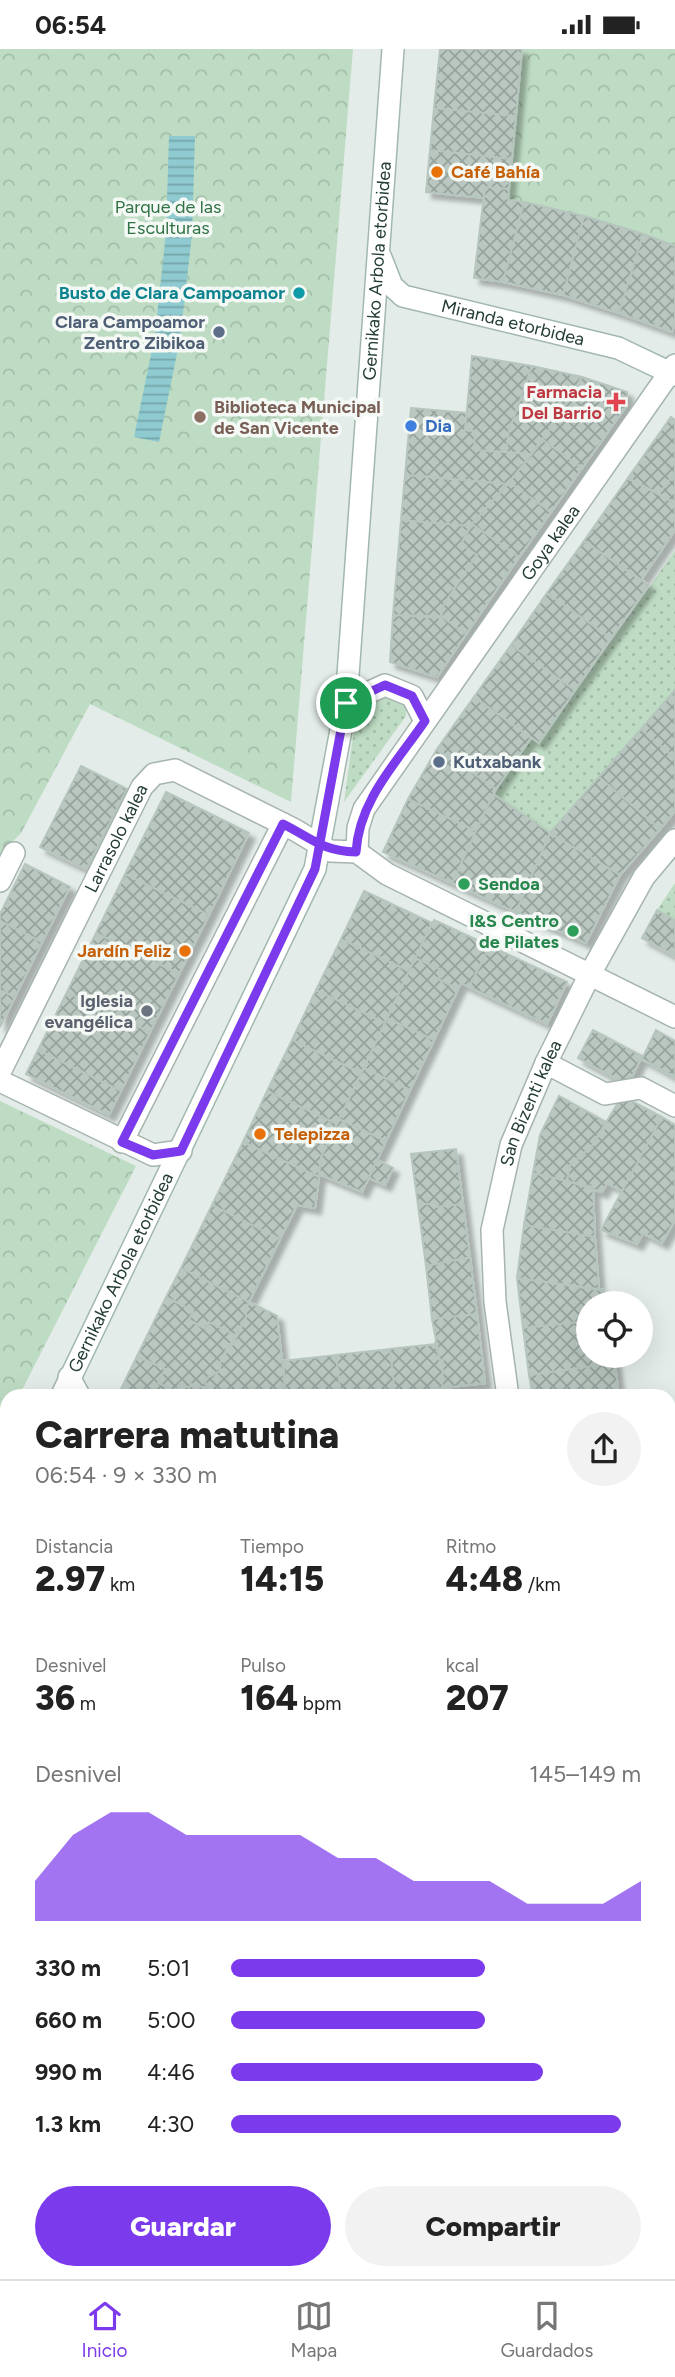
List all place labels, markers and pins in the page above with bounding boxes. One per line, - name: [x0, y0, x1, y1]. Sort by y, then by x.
- place label: Café Bahía: [451, 161, 540, 183]
- marker: Café Bahía: [429, 164, 445, 180]
- place label: Busto de Clara Campoamor: [59, 282, 285, 304]
- marker: Busto de Clara Campoamor: [291, 285, 307, 301]
- place label: Clara Campoamor Zentro Zibikoa: [55, 311, 205, 354]
- marker: Clara Campoamor Zentro Zibikoa: [211, 324, 227, 340]
- place label: Farmacia Del Barrio: [521, 381, 602, 424]
- marker: Farmacia Del Barrio: [608, 394, 624, 410]
- place label: Biblioteca Municipal de San Vicente: [214, 396, 381, 439]
- marker: Biblioteca Municipal de San Vicente: [192, 409, 208, 425]
- place label: Dia: [425, 415, 452, 437]
- marker: Dia: [403, 418, 419, 434]
- pin: [316, 673, 376, 733]
- place label: Kutxabank: [453, 751, 542, 773]
- marker: Kutxabank: [431, 754, 447, 770]
- place label: Sendoa: [478, 873, 540, 895]
- marker: Sendoa: [456, 876, 472, 892]
- place label: I&S Centro de Pilates: [469, 910, 560, 953]
- marker: I&S Centro de Pilates: [565, 923, 581, 939]
- place label: Jardín Feliz: [77, 940, 171, 962]
- marker: Jardín Feliz: [177, 943, 193, 959]
- place label: Iglesia evangélica: [44, 990, 133, 1033]
- marker: Iglesia evangélica: [139, 1003, 155, 1019]
- place label: Telepizza: [274, 1123, 350, 1145]
- marker: Telepizza: [252, 1126, 268, 1142]

